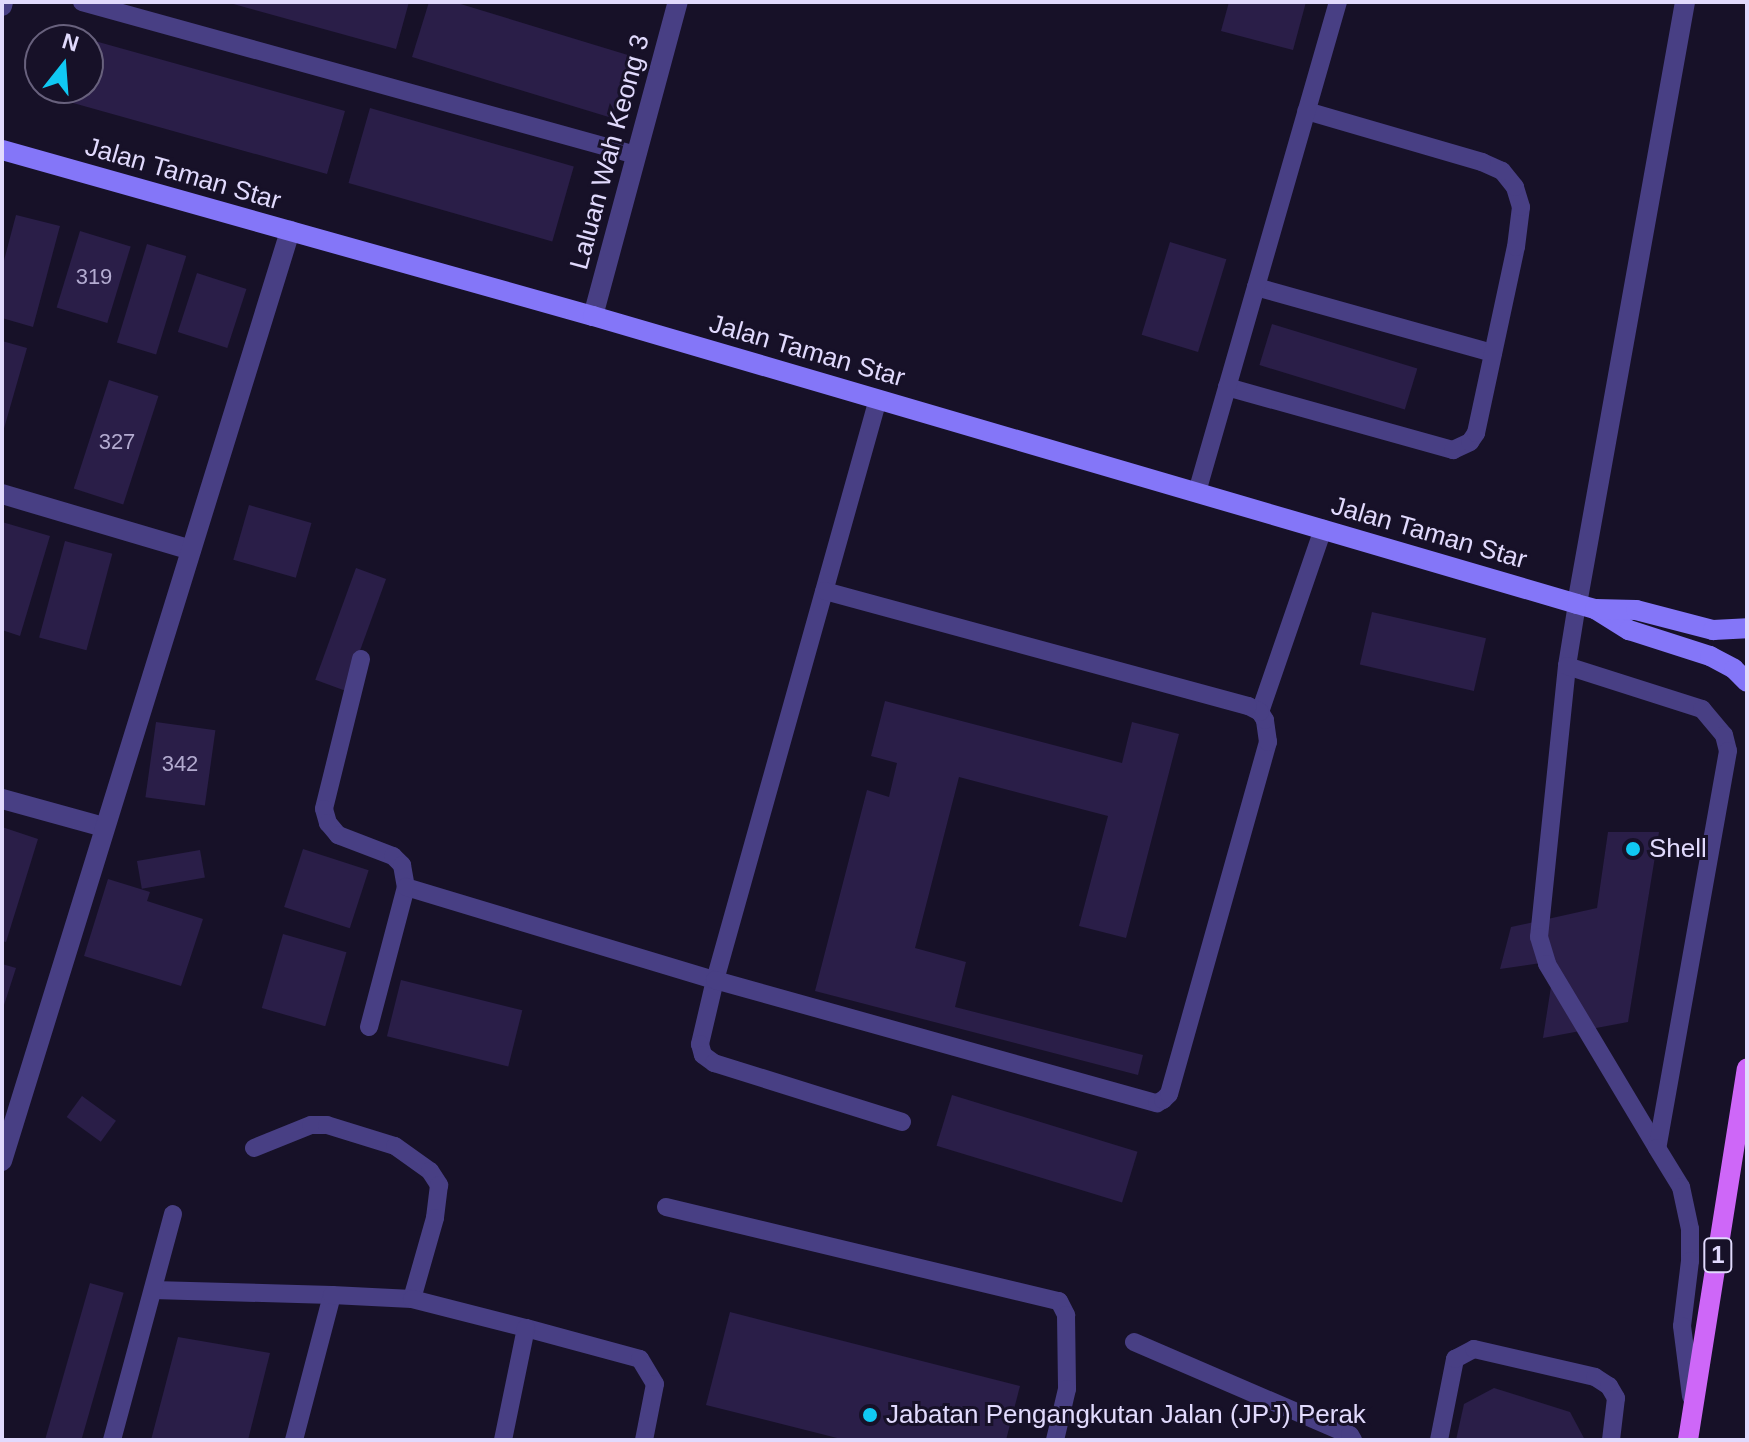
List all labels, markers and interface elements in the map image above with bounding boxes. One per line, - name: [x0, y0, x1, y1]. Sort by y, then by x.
- north arrow: [24, 24, 104, 104]
- text: N: [59, 28, 82, 57]
- street label: Laluan Wah Keong 3: [564, 31, 656, 273]
- street label: Jalan Taman Star: [81, 131, 285, 217]
- house number: 319: [76, 264, 112, 290]
- street label: Jalan Taman Star: [705, 308, 909, 394]
- house number: 327: [99, 429, 135, 455]
- street label: Jalan Taman Star: [1327, 490, 1531, 576]
- house number: 342: [162, 751, 198, 777]
- place label: Shell: [1649, 833, 1707, 865]
- marker: Shell: [1624, 840, 1642, 858]
- road number: 1: [1702, 1235, 1734, 1275]
- place label: Jabatan Pengangkutan Jalan (JPJ) Perak: [886, 1399, 1366, 1431]
- marker: Jabatan Pengangkutan Jalan (JPJ) Perak: [861, 1406, 879, 1424]

